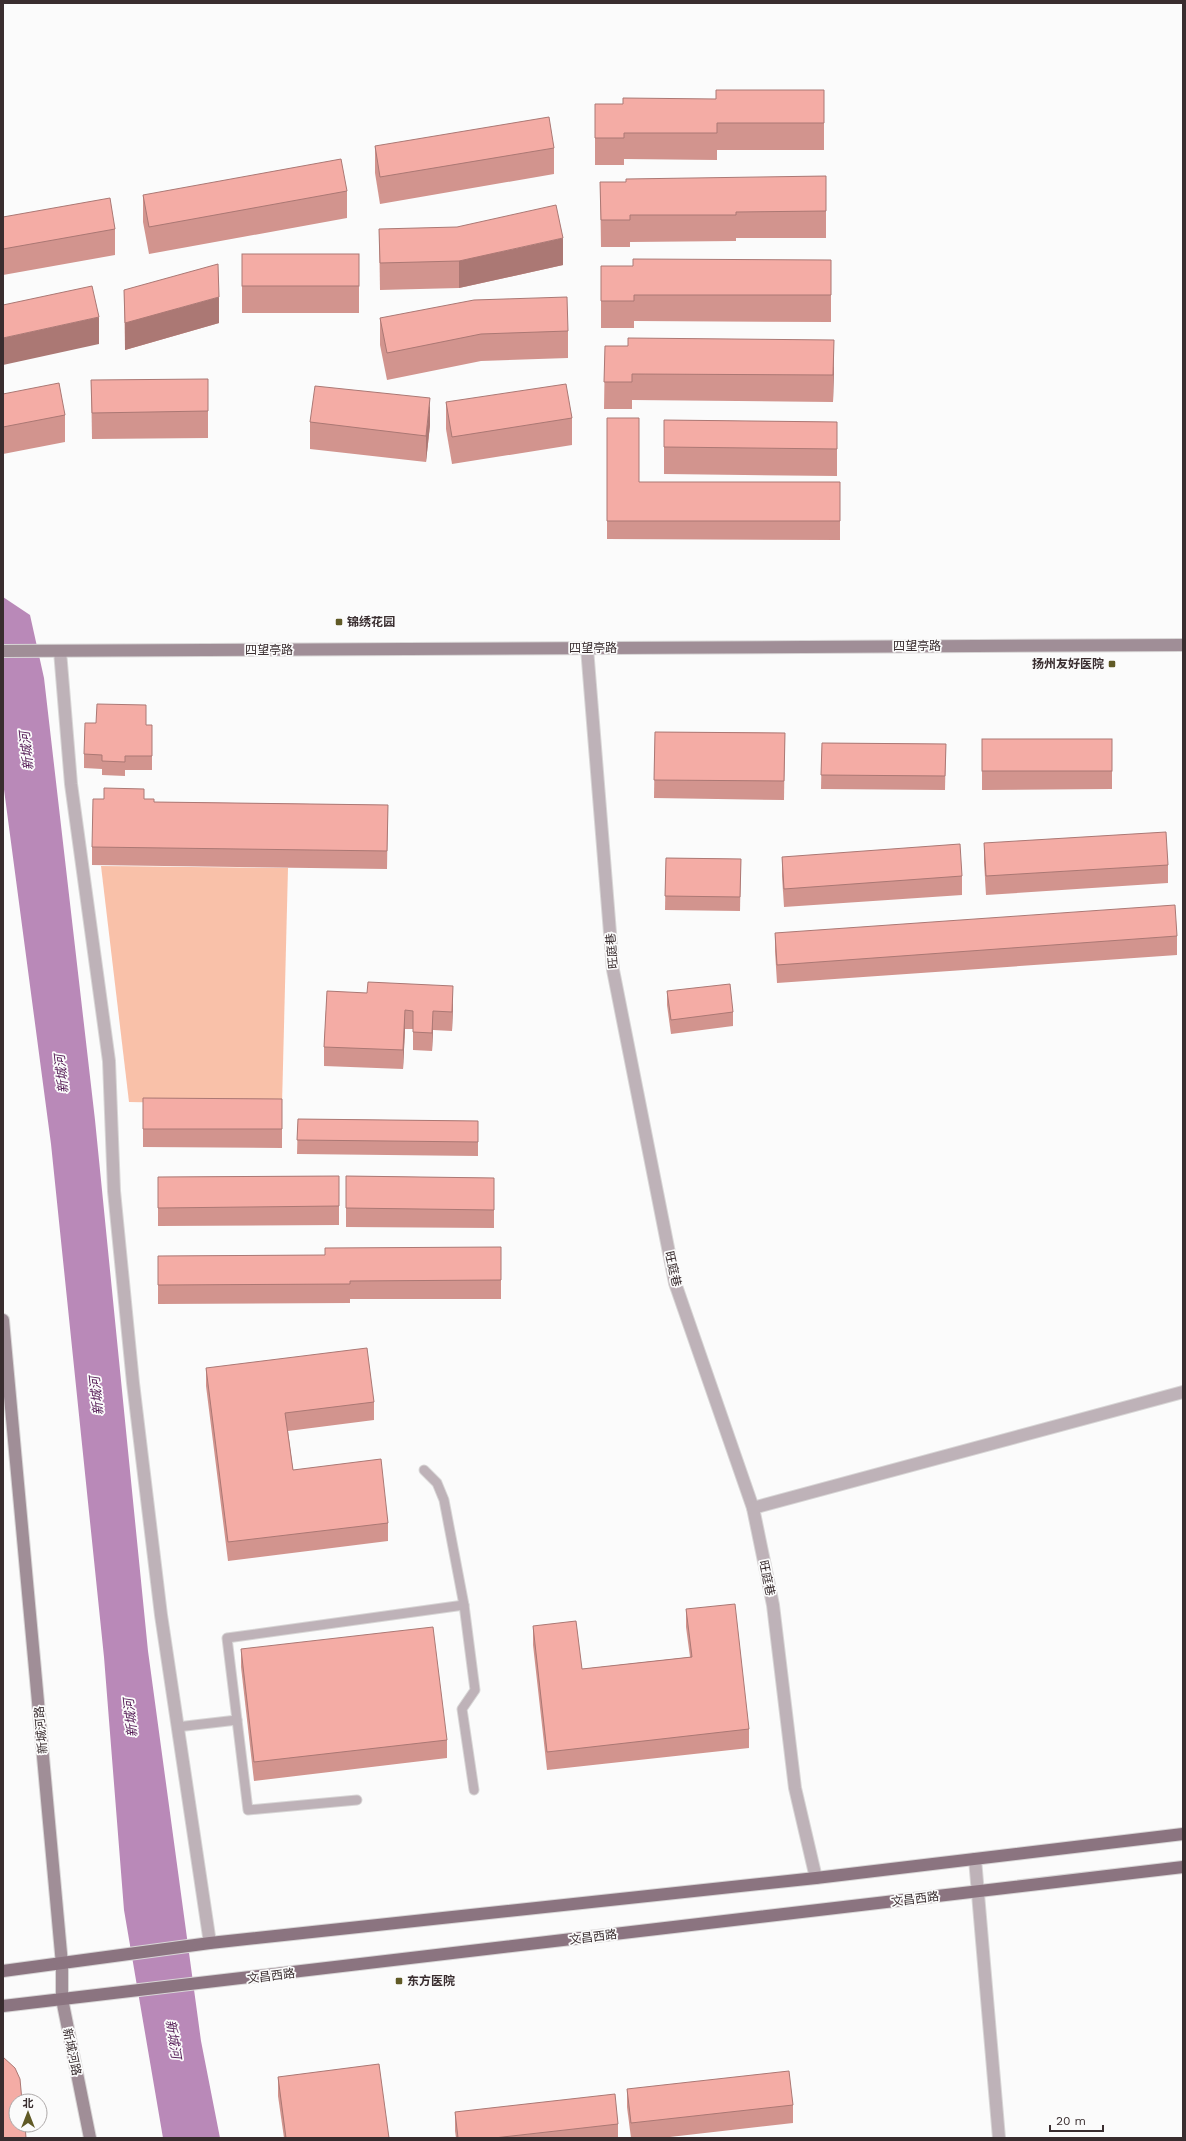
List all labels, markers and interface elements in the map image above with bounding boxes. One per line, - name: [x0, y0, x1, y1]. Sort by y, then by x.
- place label: 锦绣花园: [347, 615, 395, 629]
- marker: 锦绣花园: [334, 617, 344, 627]
- street label: 四望亭路: [893, 639, 941, 653]
- street label: 四望亭路: [569, 641, 617, 655]
- street label: 四望亭路: [245, 643, 293, 657]
- place label: 扬州友好医院: [1032, 657, 1104, 671]
- marker: 扬州友好医院: [1107, 659, 1117, 669]
- water label: 新城河: [17, 728, 36, 771]
- street label: 旺庭巷: [603, 932, 621, 970]
- water label: 新城河: [52, 1051, 71, 1094]
- street label: 旺庭巷: [662, 1250, 684, 1288]
- water label: 新城河: [87, 1373, 106, 1416]
- street label: 旺庭巷: [756, 1559, 778, 1597]
- water label: 新城河: [121, 1695, 140, 1738]
- street label: 新城河路: [32, 1705, 50, 1755]
- street label: 文昌西路: [890, 1889, 940, 1909]
- street label: 文昌西路: [568, 1927, 618, 1947]
- street label: 文昌西路: [246, 1966, 296, 1986]
- place label: 东方医院: [407, 1974, 455, 1988]
- marker: 东方医院: [394, 1976, 404, 1986]
- water label: 新城河: [163, 2019, 184, 2062]
- street label: 新城河路: [60, 2027, 84, 2077]
- north arrow: [8, 2093, 48, 2133]
- text: 北: [23, 2097, 34, 2110]
- scale bar: [1050, 2107, 1103, 2133]
- text: 20 m: [1056, 2114, 1086, 2128]

